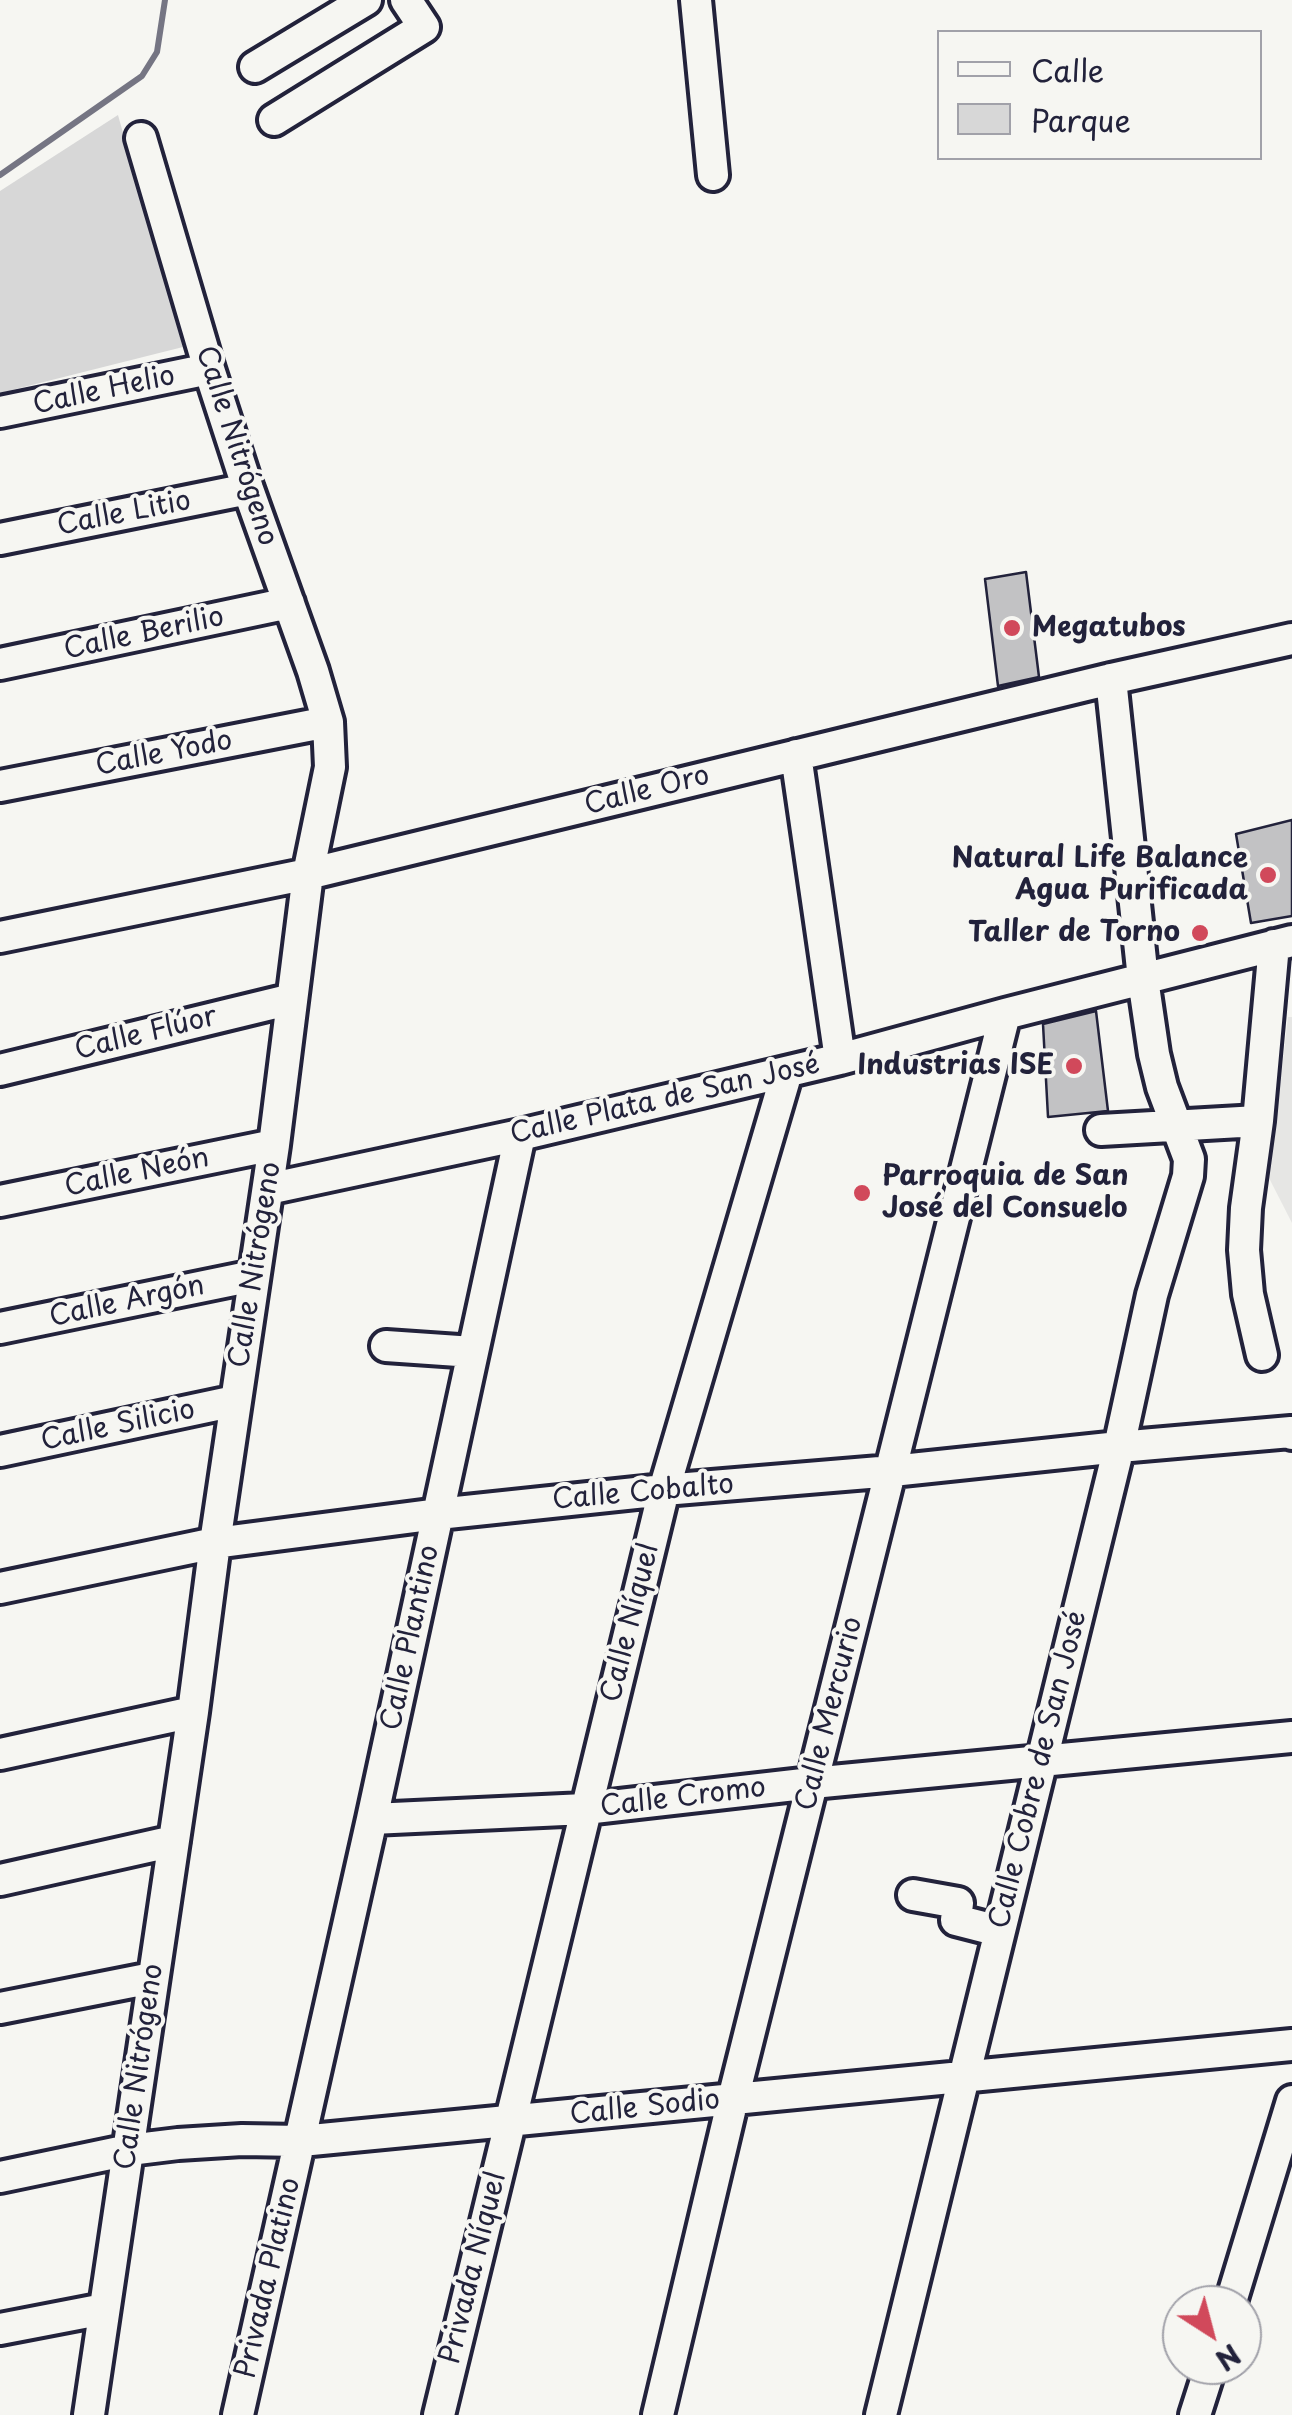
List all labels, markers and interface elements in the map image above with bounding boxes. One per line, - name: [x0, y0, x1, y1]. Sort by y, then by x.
- legend: [937, 30, 1262, 160]
- text: Calle: [1031, 47, 1104, 92]
- text: Parque: [1031, 97, 1131, 142]
- street label: Calle Nitrógeno: [188, 342, 284, 550]
- street label: Calle Helio: [30, 360, 178, 422]
- street label: Calle Litio: [54, 485, 194, 543]
- street label: Calle Berilio: [61, 601, 227, 667]
- place label: Megatubos: [1032, 611, 1186, 645]
- marker: Megatubos: [1001, 617, 1023, 639]
- street label: Calle Yodo: [93, 724, 235, 784]
- street label: Calle Oro: [581, 759, 713, 823]
- place label: Natural Life Balance Agua Purificada: [952, 842, 1248, 908]
- marker: Natural Life Balance Agua Purificada: [1257, 864, 1279, 886]
- place label: Taller de Torno: [968, 916, 1180, 950]
- marker: Taller de Torno: [1189, 922, 1211, 944]
- street label: Calle Flúor: [71, 1000, 221, 1068]
- street label: Calle Plata de San José: [507, 1048, 823, 1152]
- place label: Industrias ISE: [857, 1049, 1054, 1083]
- marker: Industrias ISE: [1063, 1055, 1085, 1077]
- street label: Calle Neón: [62, 1141, 212, 1205]
- street label: Calle Nitrógeno: [223, 1160, 289, 1370]
- place label: Parroquia de San José del Consuelo: [882, 1160, 1128, 1226]
- marker: Parroquia de San José del Consuelo: [851, 1182, 873, 1204]
- street label: Calle Argón: [46, 1269, 208, 1335]
- street label: Calle Silicio: [38, 1393, 198, 1459]
- street label: Calle Cobalto: [551, 1468, 735, 1518]
- street label: Calle Níquel: [595, 1540, 667, 1706]
- street label: Calle Plantino: [375, 1542, 447, 1734]
- street label: Calle Cobre de San José: [983, 1608, 1095, 1932]
- street label: Calle Mercurio: [790, 1614, 870, 1814]
- street label: Calle Cromo: [598, 1771, 768, 1825]
- street label: Calle Nitrógeno: [109, 1962, 171, 2172]
- street label: Calle Sodio: [568, 2083, 722, 2133]
- street label: Privada Níquel: [434, 2169, 514, 2367]
- street label: Privada Platino: [230, 2175, 308, 2381]
- north arrow: [1162, 2285, 1262, 2385]
- text: N: [1207, 2334, 1250, 2382]

